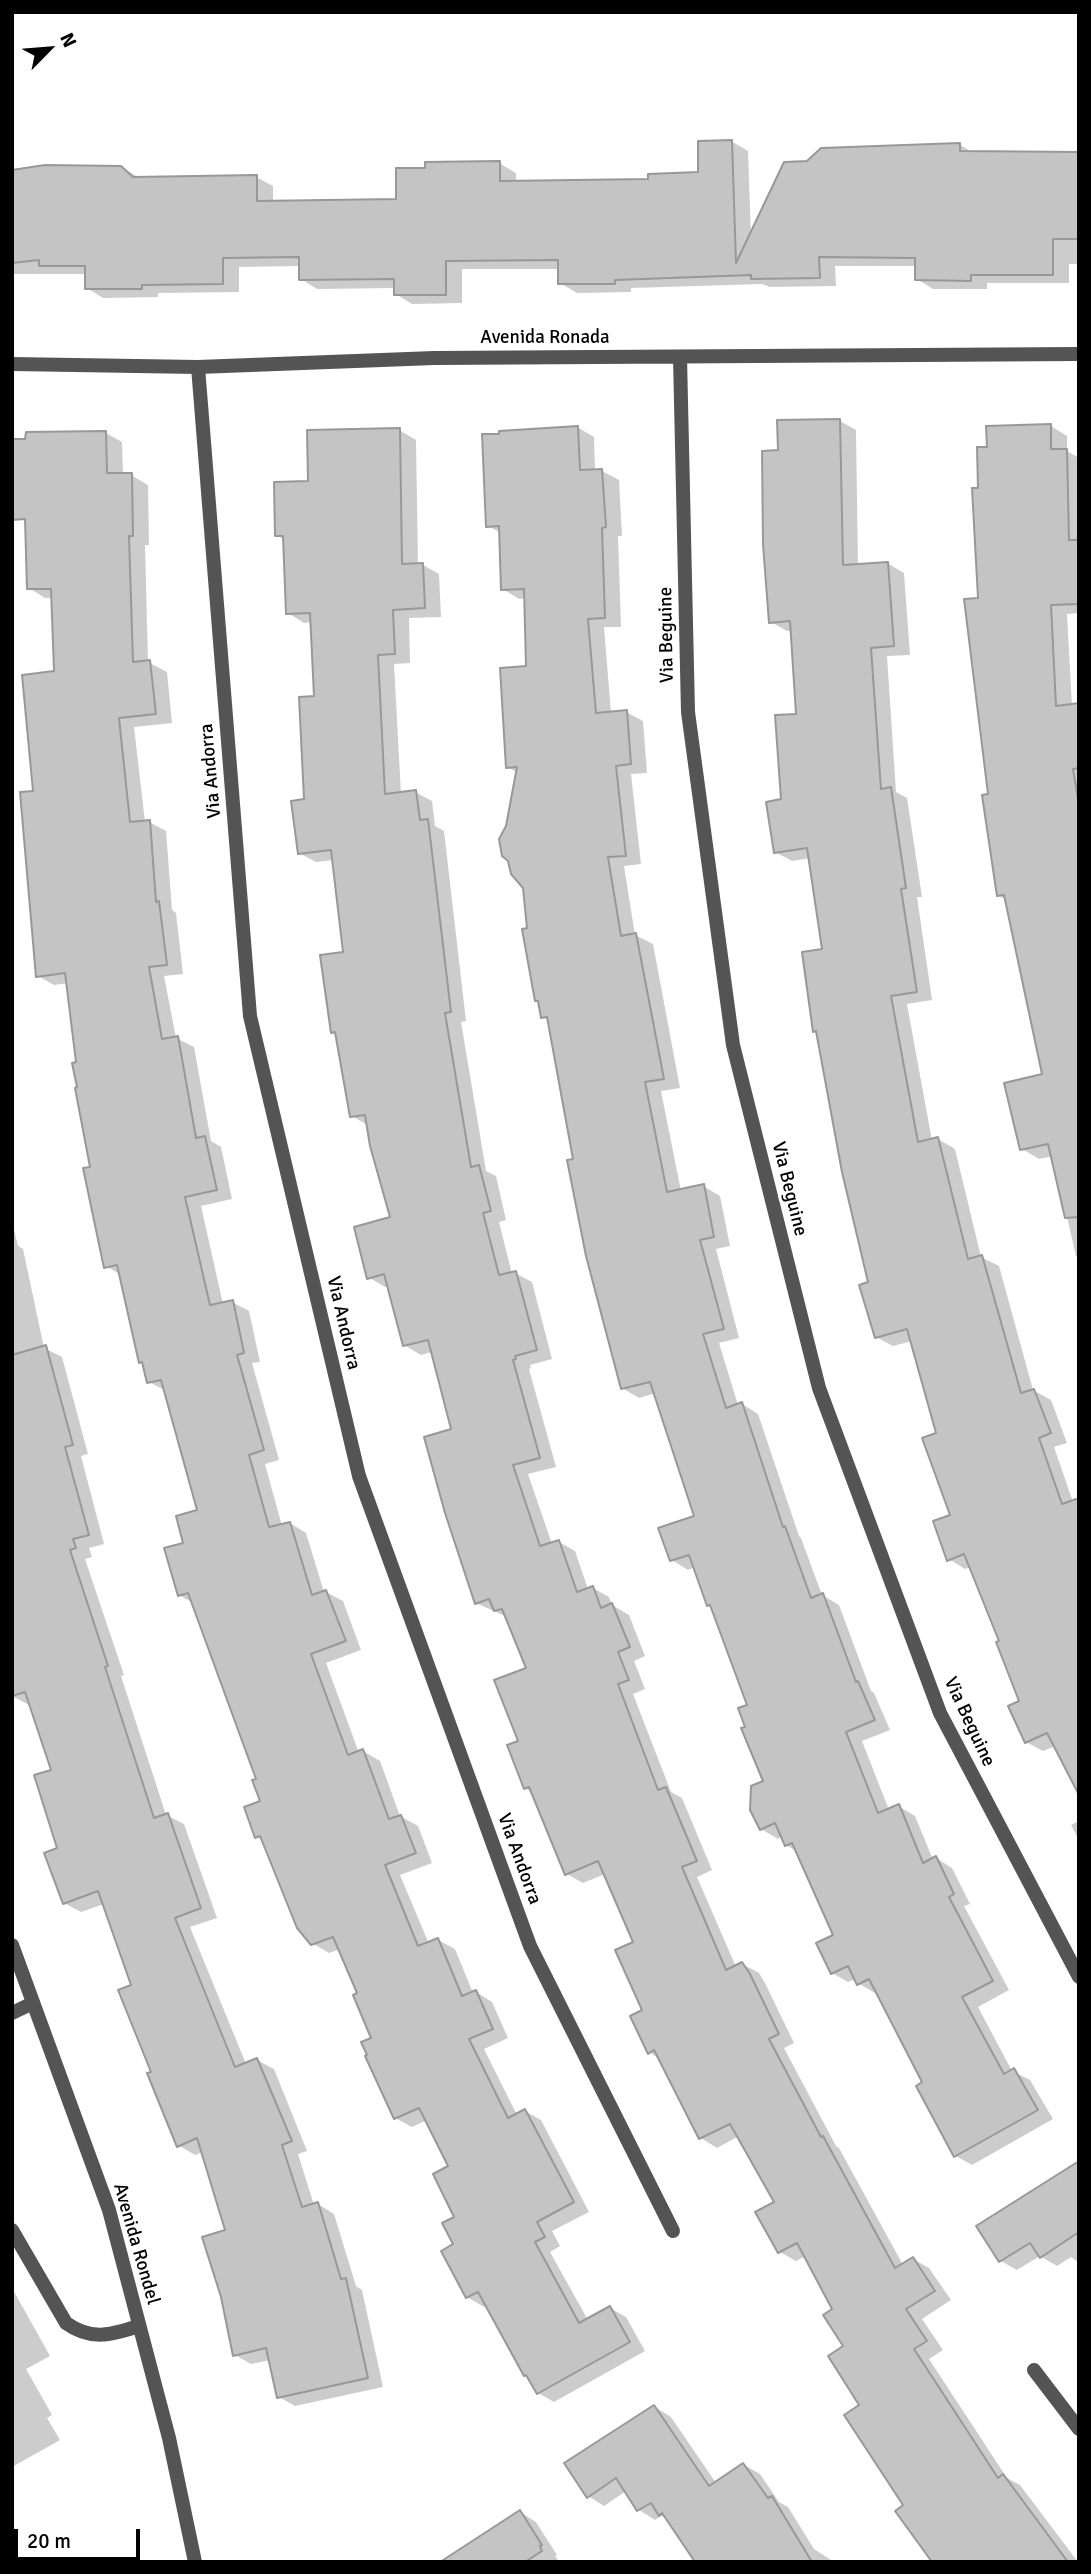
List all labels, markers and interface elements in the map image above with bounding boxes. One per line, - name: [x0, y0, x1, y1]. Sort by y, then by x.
- north arrow: [14, 14, 84, 84]
- text: N: [54, 29, 82, 51]
- street label: Avenida Ronada: [480, 327, 610, 349]
- street label: Via Beguine: [655, 587, 679, 683]
- street label: Via Andorra: [195, 723, 227, 819]
- street label: Via Beguine: [766, 1140, 812, 1238]
- street label: Via Andorra: [321, 1274, 365, 1372]
- street label: Via Beguine: [938, 1674, 1000, 1770]
- street label: Via Andorra: [492, 1810, 546, 1908]
- street label: Avenida Rondel: [108, 2181, 164, 2307]
- scale bar: [18, 2514, 144, 2558]
- text: 20 m: [27, 2528, 71, 2554]

